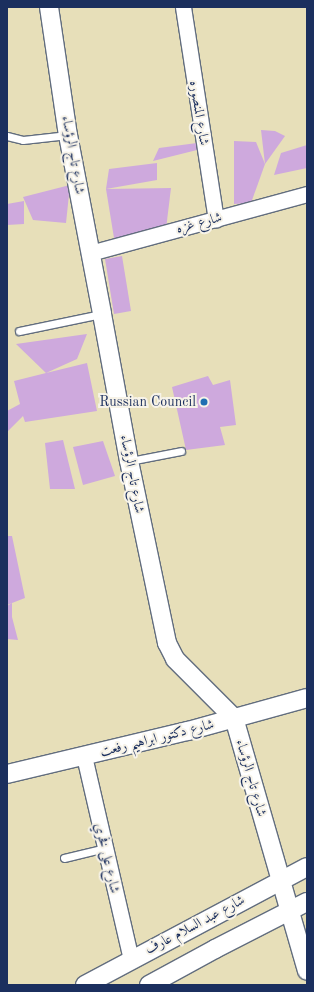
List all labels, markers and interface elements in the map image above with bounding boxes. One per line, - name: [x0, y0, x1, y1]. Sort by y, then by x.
- street label: شارع المنصوره: [186, 79, 212, 147]
- street label: شارع تاج الرؤساء: [58, 114, 88, 196]
- street label: شارع غزه: [174, 209, 224, 237]
- place label: Russian Council: [99, 394, 196, 410]
- marker: Russian Council: [199, 397, 209, 407]
- street label: شارع تاج الرؤساء: [116, 433, 148, 515]
- street label: شارع دكتور ابراهيم رفعت: [98, 716, 216, 760]
- street label: شارع تاج الرؤساء: [232, 737, 270, 819]
- street label: شارع على فخري: [91, 821, 123, 895]
- street label: شارع عبد السلام عارف: [142, 892, 248, 958]

